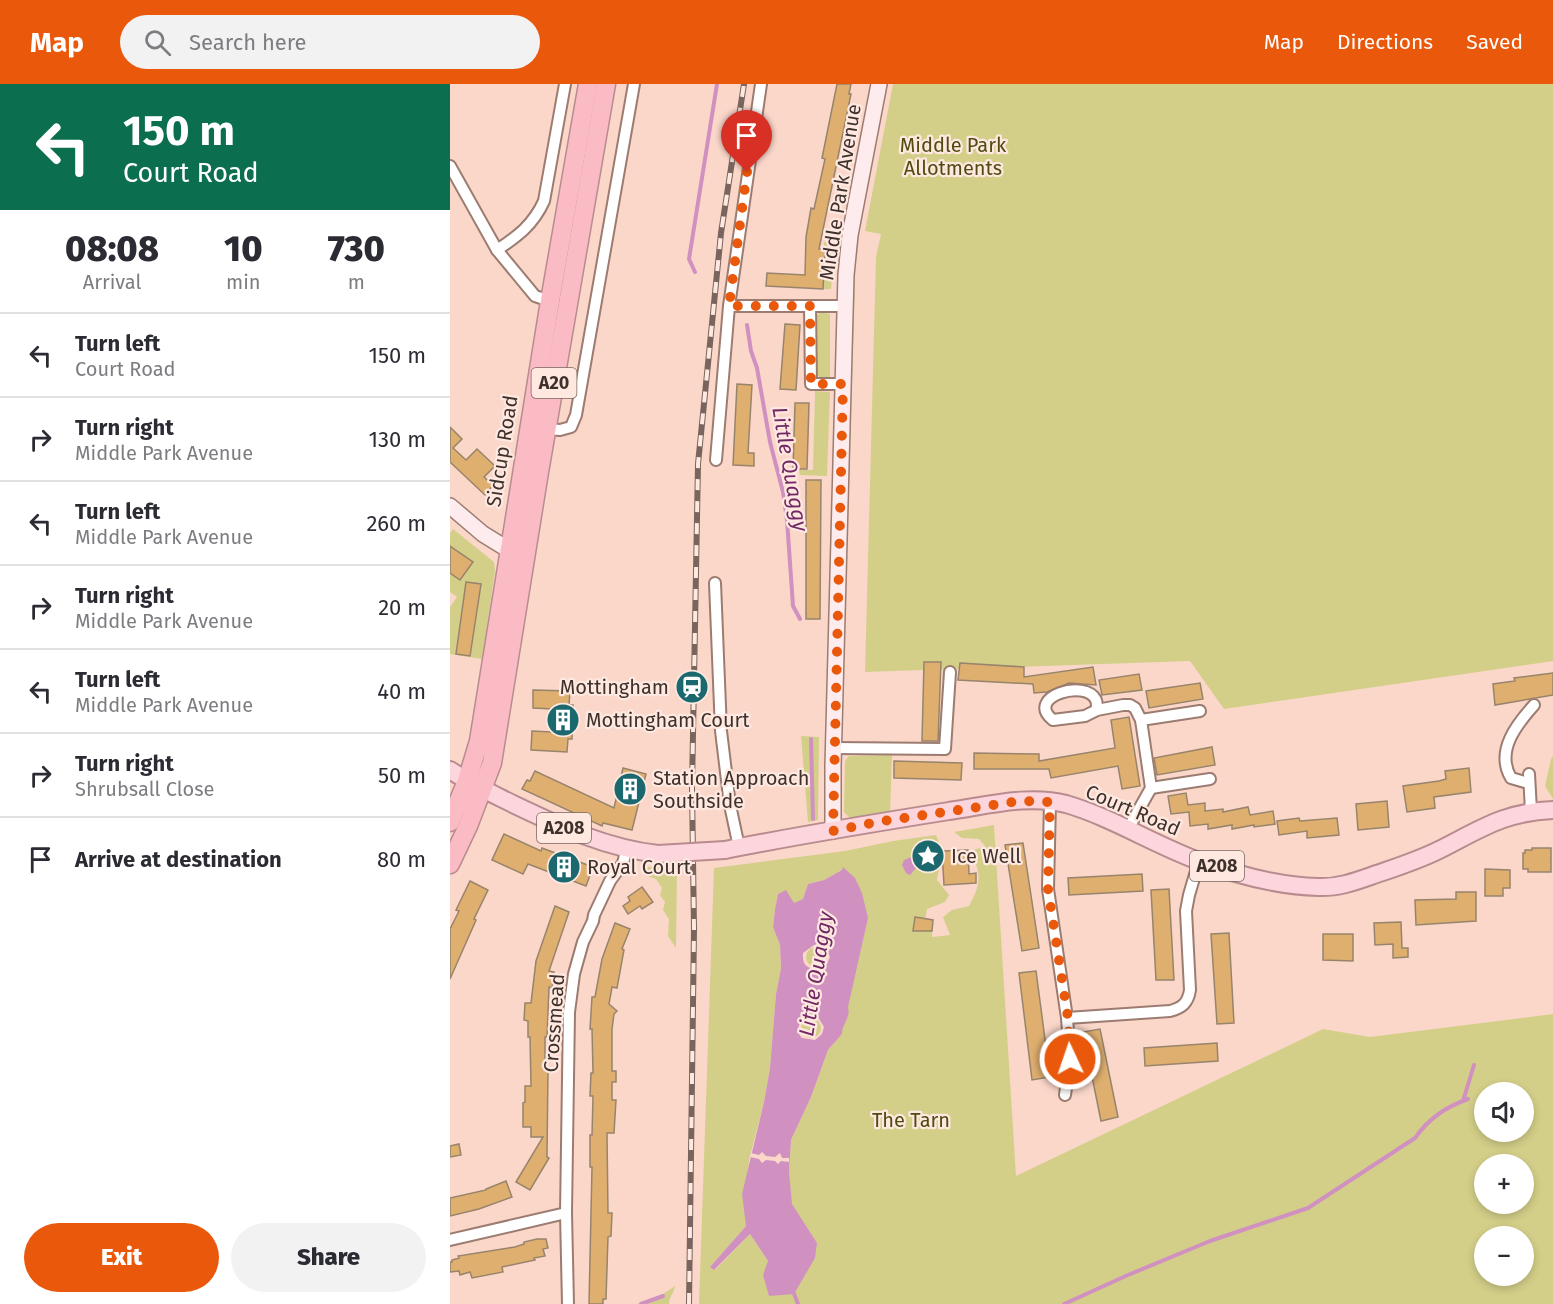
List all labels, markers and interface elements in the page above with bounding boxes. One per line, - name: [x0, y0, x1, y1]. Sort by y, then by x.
- search box: [120, 15, 540, 69]
- text: Map: [30, 26, 84, 59]
- icon: search: [141, 26, 174, 59]
- text: Search here: [189, 29, 307, 56]
- text: Map: [1264, 29, 1304, 55]
- text: Directions: [1337, 29, 1433, 55]
- text: Saved: [1466, 29, 1523, 55]
- street label: Middle Park Avenue: [814, 102, 866, 282]
- text: 150 m: [123, 106, 235, 156]
- icon: left: [24, 108, 102, 186]
- pin: [721, 110, 772, 172]
- icon: arrive: [730, 119, 763, 152]
- park label: Middle Park Allotments: [900, 133, 1007, 180]
- text: Court Road: [123, 157, 259, 189]
- text: 08:08: [65, 227, 159, 271]
- text: 10: [224, 227, 263, 271]
- text: 730: [328, 227, 385, 271]
- text: Arrival: [83, 270, 141, 294]
- text: min: [226, 270, 261, 294]
- text: m: [348, 270, 365, 294]
- text: Turn left: [75, 330, 160, 357]
- icon: left: [24, 339, 57, 372]
- text: 150 m: [368, 342, 426, 369]
- text: Court Road: [75, 357, 175, 381]
- road number: A20: [532, 368, 576, 398]
- street label: Sidcup Road: [481, 393, 523, 509]
- water label: Little Quaggy: [766, 405, 814, 534]
- text: Turn right: [75, 414, 174, 441]
- icon: right: [24, 423, 57, 456]
- text: 130 m: [369, 426, 426, 453]
- text: Middle Park Avenue: [75, 441, 253, 465]
- text: Turn left: [75, 498, 160, 525]
- icon: left: [24, 507, 57, 540]
- text: 260 m: [366, 510, 426, 537]
- text: Middle Park Avenue: [75, 525, 253, 549]
- text: Turn right: [75, 582, 174, 609]
- icon: right: [24, 591, 57, 624]
- text: 20 m: [378, 594, 426, 621]
- text: Middle Park Avenue: [75, 609, 253, 633]
- text: Turn left: [75, 666, 160, 693]
- station icon: Mottingham: [674, 669, 710, 705]
- icon: left: [24, 675, 57, 708]
- place label: Mottingham: [560, 675, 669, 699]
- text: 40 m: [377, 678, 426, 705]
- text: Middle Park Avenue: [75, 693, 253, 717]
- building icon: Mottingham Court: [545, 702, 581, 738]
- place label: Mottingham Court: [586, 708, 750, 732]
- text: Turn right: [75, 750, 174, 777]
- icon: right: [24, 759, 57, 792]
- text: 50 m: [378, 762, 426, 789]
- place label: Station Approach Southside: [653, 766, 809, 813]
- building icon: Station Approach Southside: [612, 771, 648, 807]
- text: Shrubsall Close: [75, 777, 214, 801]
- street label: Court Road: [1082, 779, 1184, 841]
- road number: A208: [537, 813, 591, 843]
- place icon: Ice Well: [910, 838, 946, 874]
- icon: arrive: [24, 843, 57, 876]
- place label: Ice Well: [951, 844, 1021, 868]
- text: Arrive at destination: [75, 846, 282, 873]
- text: 80 m: [377, 846, 426, 873]
- building icon: Royal Court: [546, 849, 582, 885]
- road number: A208: [1190, 851, 1244, 881]
- place label: Royal Court: [587, 855, 692, 879]
- water label: Little Quaggy: [793, 909, 839, 1038]
- street label: Crossmead: [539, 973, 569, 1073]
- position arrow: [1038, 1027, 1102, 1091]
- map controls: [1474, 1082, 1534, 1286]
- button: sound: [1474, 1082, 1534, 1142]
- park label: The Tarn: [872, 1108, 950, 1132]
- button: +: [1474, 1154, 1534, 1214]
- button: Exit: [24, 1223, 219, 1292]
- button: Share: [231, 1223, 426, 1292]
- button: −: [1474, 1226, 1534, 1286]

